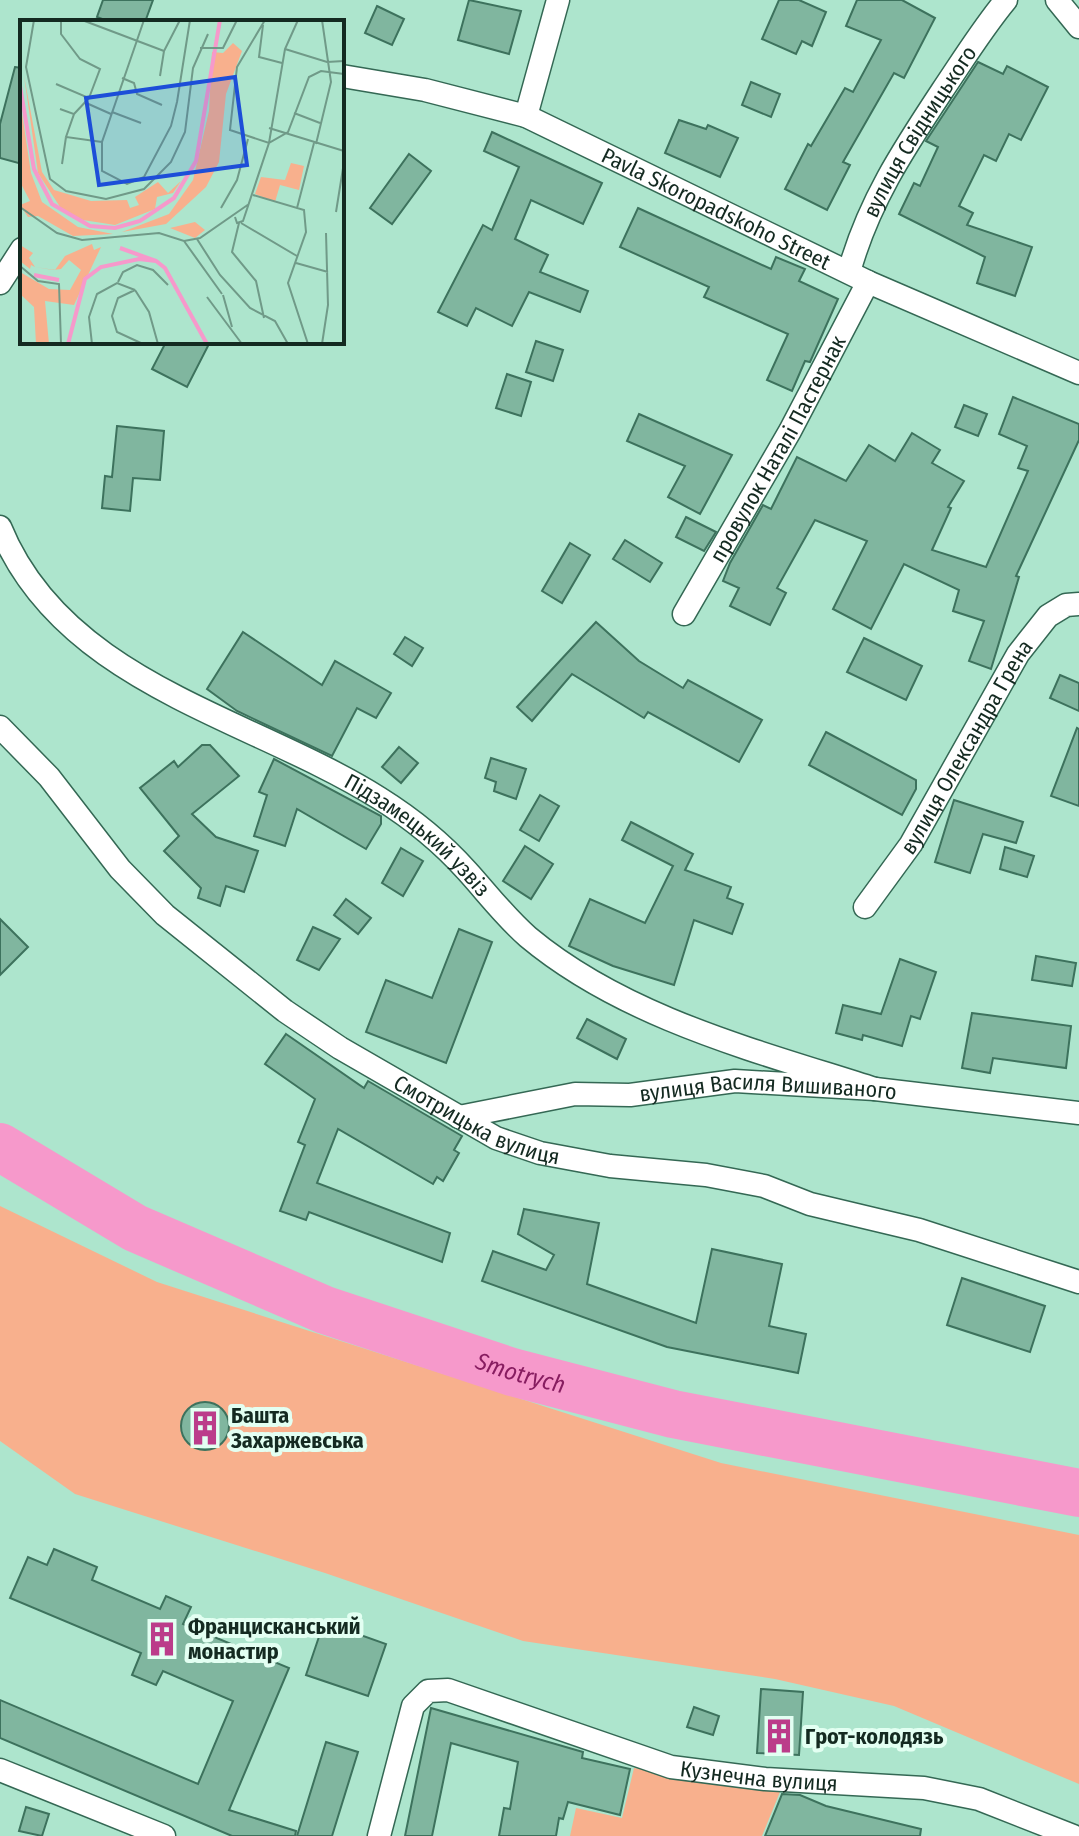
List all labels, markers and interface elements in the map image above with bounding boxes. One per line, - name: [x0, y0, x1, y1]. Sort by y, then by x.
- inset map: [20, 20, 344, 344]
- street label: вулиця Свідницького: [857, 40, 982, 221]
- street label: Pavla Skoropadskoho Street: [597, 141, 836, 276]
- street label: провулок Наталі Пастернак: [703, 330, 852, 567]
- street label: вулиця Олександра Грена: [895, 634, 1038, 860]
- street label: Підзамецький узвіз: [340, 767, 496, 902]
- street label: вулиця Василя Вишиваного: [638, 1067, 898, 1107]
- street label: Смотрицька вулиця: [389, 1069, 562, 1170]
- water label: Smotrych: [471, 1347, 568, 1399]
- place label: Башта Захаржевська: [230, 1402, 364, 1454]
- building icon: Башта Захаржевська: [186, 1409, 224, 1447]
- place label: Францисканський монастир: [188, 1613, 360, 1665]
- building icon: Францисканський монастир: [143, 1620, 181, 1658]
- building icon: Грот-колодязь: [760, 1717, 798, 1755]
- place label: Грот-колодязь: [805, 1723, 944, 1750]
- street label: Кузнечна вулиця: [679, 1755, 838, 1797]

